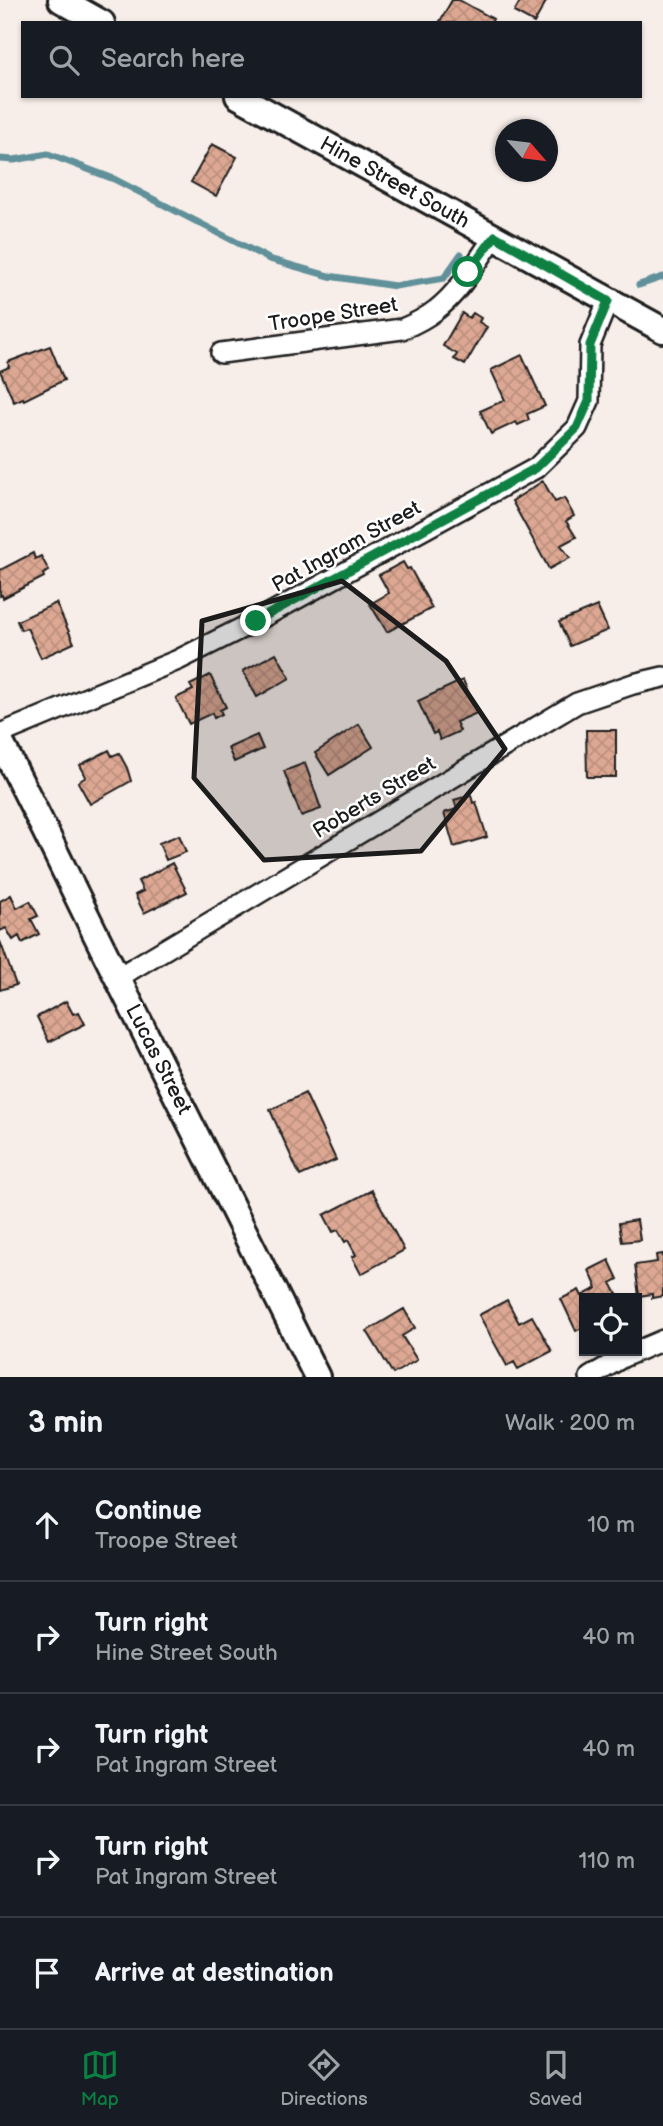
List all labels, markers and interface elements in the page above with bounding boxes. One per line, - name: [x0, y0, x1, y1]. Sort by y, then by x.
- search box: [21, 21, 642, 98]
- icon: search: [45, 41, 83, 79]
- text: Search here: [101, 44, 245, 75]
- north arrow: [495, 119, 558, 182]
- street label: Hine Street South: [316, 131, 474, 234]
- route start: [452, 256, 483, 287]
- street label: Troope Street: [267, 292, 400, 337]
- street label: Pat Ingram Street: [268, 495, 425, 598]
- route end: [240, 605, 271, 636]
- street label: Roberts Street: [308, 751, 441, 844]
- street label: Lucas Street: [120, 1000, 197, 1119]
- map controls: [579, 1293, 642, 1356]
- button: locate: [579, 1293, 642, 1356]
- text: 3 min: [28, 1405, 103, 1441]
- text: Walk · 200 m: [505, 1409, 635, 1437]
- text: Continue: [95, 1496, 202, 1527]
- icon: ahead: [28, 1506, 66, 1544]
- text: 10 m: [587, 1511, 635, 1539]
- text: Troope Street: [95, 1527, 238, 1555]
- text: Turn right: [95, 1608, 208, 1639]
- icon: right: [28, 1618, 66, 1656]
- text: 40 m: [582, 1623, 635, 1651]
- text: Hine Street South: [95, 1639, 278, 1667]
- text: Turn right: [95, 1720, 208, 1751]
- icon: right: [28, 1730, 66, 1768]
- text: 40 m: [582, 1735, 635, 1763]
- text: Pat Ingram Street: [95, 1751, 277, 1779]
- text: Turn right: [95, 1832, 208, 1863]
- icon: right: [28, 1842, 66, 1880]
- text: 110 m: [578, 1847, 635, 1875]
- text: Pat Ingram Street: [95, 1863, 277, 1891]
- icon: arrive: [28, 1954, 66, 1992]
- text: Arrive at destination: [95, 1958, 334, 1989]
- tab: Map: [81, 2046, 119, 2111]
- tab: Directions: [280, 2046, 368, 2111]
- tab: Saved: [529, 2046, 582, 2111]

